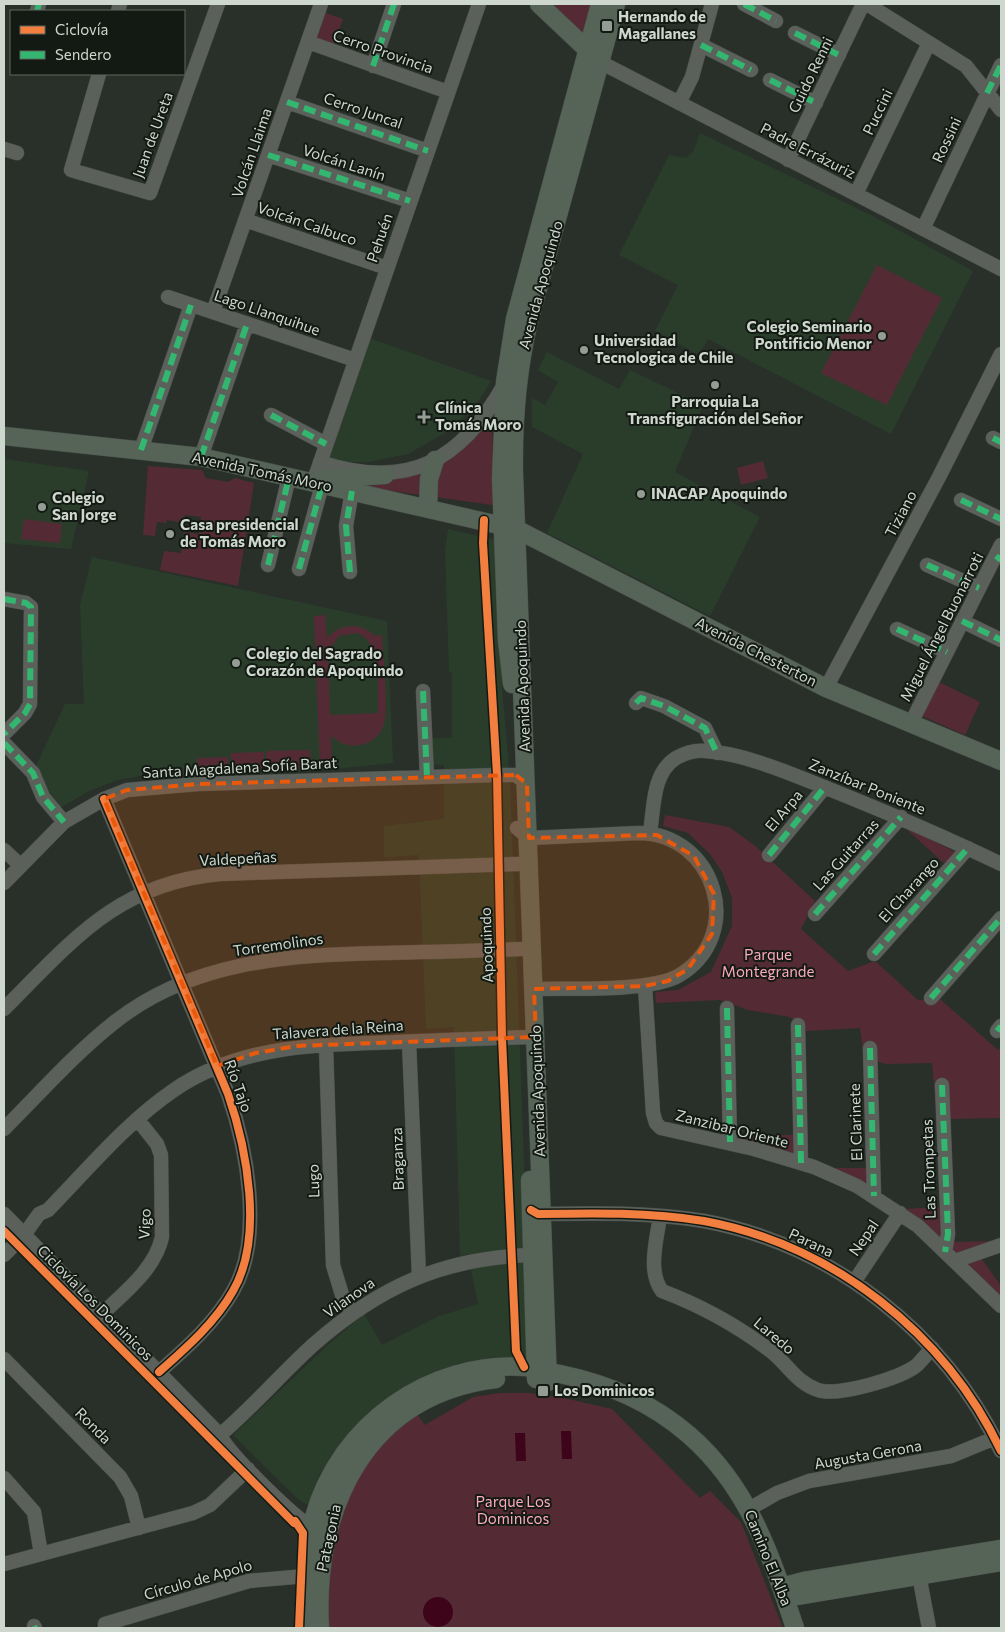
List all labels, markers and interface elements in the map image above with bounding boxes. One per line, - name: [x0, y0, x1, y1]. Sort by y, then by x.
- place label: Hernando de Magallanes: [618, 7, 706, 42]
- legend: [10, 10, 185, 75]
- marker: Hernando de Magallanes: [600, 19, 614, 33]
- text: Ciclovía: [55, 20, 108, 38]
- street label: Cerro Provincia: [331, 25, 436, 77]
- street label: Guido Renni: [784, 34, 836, 115]
- text: Sendero: [55, 45, 112, 63]
- street label: Puccini: [858, 86, 896, 137]
- street label: Cerro Juncal: [322, 88, 405, 132]
- street label: Juan de Ureta: [128, 89, 176, 180]
- street label: Volcán Llaima: [227, 105, 275, 200]
- street label: Rossini: [928, 114, 964, 165]
- street label: Padre Errázuriz: [758, 118, 859, 182]
- street label: Volcán Lanín: [301, 140, 388, 184]
- street label: Volcán Calbuco: [255, 198, 360, 249]
- street label: Pehuén: [362, 211, 396, 265]
- street label: Avenida Apoquindo: [514, 218, 566, 351]
- street label: Lago Llanquihue: [212, 285, 323, 339]
- place label: Colegio Seminario Pontificio Menor: [746, 317, 872, 352]
- marker: Colegio Seminario Pontificio Menor: [876, 330, 888, 342]
- place label: Universidad Tecnologica de Chile: [594, 331, 734, 366]
- marker: Universidad Tecnologica de Chile: [578, 344, 590, 356]
- marker: Parroquia La Transfiguración del Señor: [709, 379, 721, 391]
- place label: Parroquia La Transfiguración del Señor: [627, 392, 803, 427]
- place label: Clínica Tomás Moro: [435, 398, 522, 433]
- marker: Clínica Tomás Moro: [417, 410, 431, 424]
- street label: Avenida Tomás Moro: [190, 447, 334, 495]
- place label: INACAP Apoquindo: [651, 484, 788, 502]
- street label: Tiziano: [880, 487, 920, 540]
- place label: Colegio San Jorge: [52, 488, 116, 523]
- marker: INACAP Apoquindo: [635, 488, 647, 500]
- marker: Colegio San Jorge: [36, 501, 48, 513]
- place label: Casa presidencial de Tomás Moro: [180, 515, 299, 550]
- marker: Casa presidencial de Tomás Moro: [164, 528, 176, 540]
- street label: Miguel Ángel Buonarroti: [895, 549, 987, 704]
- street label: Avenida Chesterton: [693, 613, 820, 690]
- street label: Avenida Apoquindo: [511, 620, 533, 752]
- place label: Colegio del Sagrado Corazón de Apoquindo: [246, 644, 404, 679]
- marker: Colegio del Sagrado Corazón de Apoquindo: [230, 657, 242, 669]
- street label: Santa Magdalena Sofía Barat: [142, 753, 338, 781]
- street label: Zanzíbar Poniente: [806, 754, 929, 818]
- street label: El Arpa: [761, 786, 806, 835]
- street label: Las Guitarras: [809, 815, 882, 894]
- street label: Valdepeñas: [199, 847, 277, 869]
- street label: El Charango: [874, 853, 942, 926]
- street label: Apoquindo: [476, 907, 496, 983]
- street label: Torremolinos: [232, 929, 324, 959]
- park label: Parque Montegrande: [722, 945, 814, 980]
- street label: Talavera de la Reina: [272, 1015, 404, 1043]
- street label: Avenida Apoquindo: [526, 1025, 548, 1157]
- street label: Río Tajo: [221, 1057, 257, 1114]
- street label: El Clarinete: [845, 1083, 865, 1161]
- street label: Zanzibar Oriente: [674, 1105, 791, 1151]
- street label: Las Trompetas: [917, 1119, 939, 1219]
- street label: Braganza: [387, 1127, 407, 1191]
- street label: Lugo: [303, 1164, 323, 1198]
- street label: Vigo: [134, 1208, 154, 1240]
- street label: Nepal: [845, 1216, 882, 1259]
- street label: Parana: [786, 1224, 837, 1260]
- street label: Ciclovía Los Dominicos: [34, 1241, 157, 1364]
- street label: Vilanova: [319, 1273, 378, 1321]
- street label: Laredo: [751, 1313, 799, 1357]
- place label: Los Dominicos: [554, 1381, 655, 1399]
- marker: Los Dominicos: [536, 1384, 550, 1398]
- street label: Ronda: [72, 1404, 115, 1447]
- street label: Augusta Gerona: [813, 1436, 923, 1472]
- park label: Parque Los Dominicos: [475, 1492, 551, 1527]
- street label: Patagonia: [312, 1502, 344, 1573]
- street label: Camino El Alba: [741, 1507, 796, 1608]
- street label: Círculo de Apolo: [142, 1555, 254, 1603]

